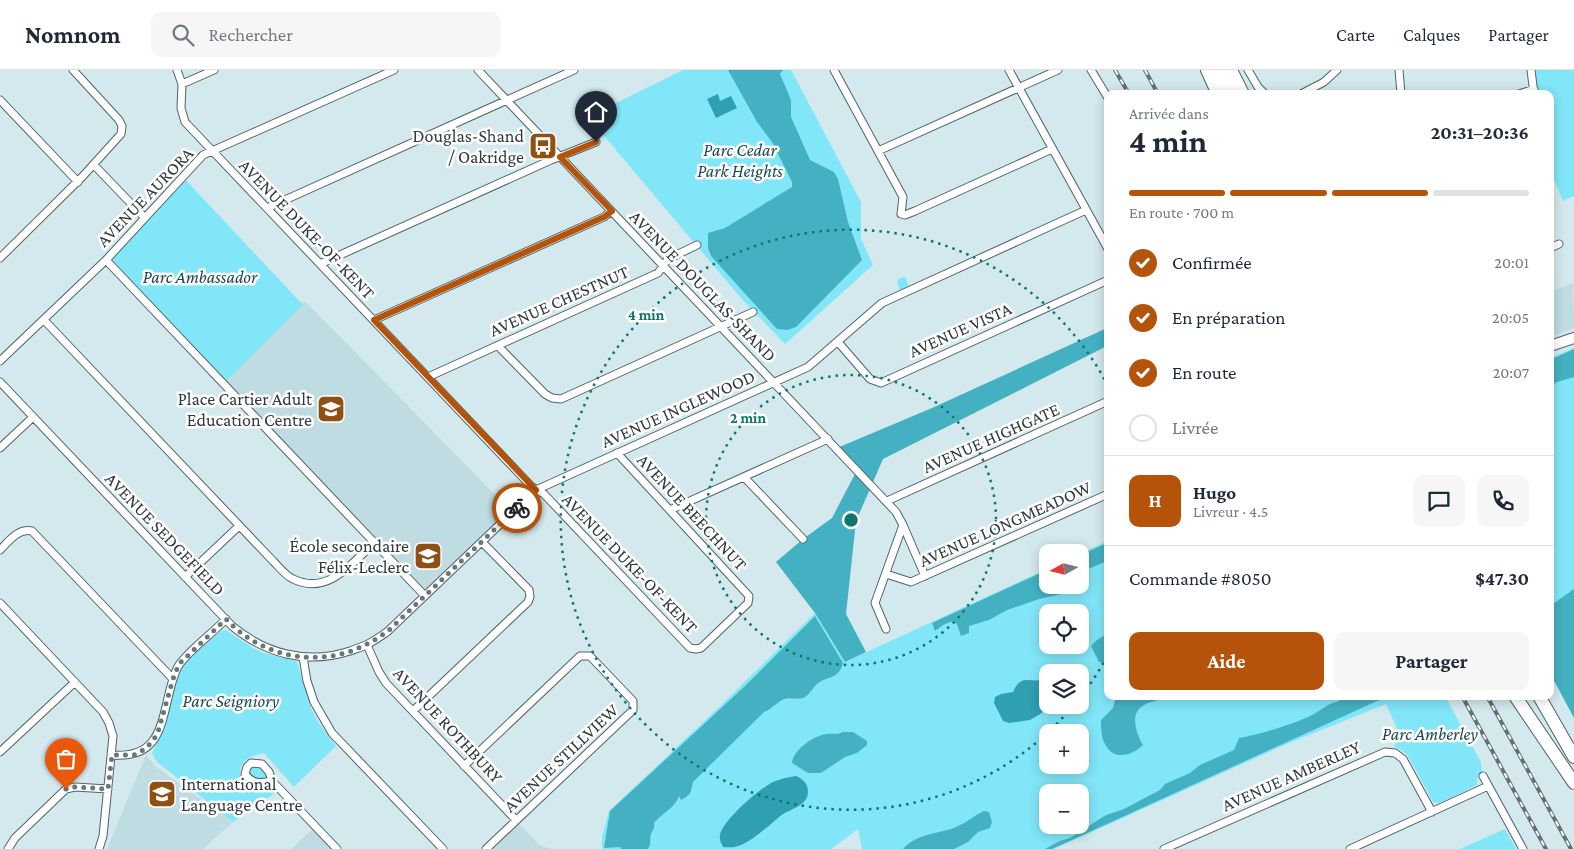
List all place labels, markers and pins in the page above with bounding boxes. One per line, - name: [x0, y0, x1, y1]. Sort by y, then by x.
- pin: [575, 91, 617, 142]
- place label: Douglas-Shand / Oakridge: [413, 126, 525, 167]
- bus stop icon: Douglas-Shand / Oakridge: [528, 131, 558, 161]
- place label: Place Cartier Adult Education Centre: [178, 389, 313, 430]
- school or university icon: Place Cartier Adult Education Centre: [316, 394, 346, 424]
- centre of rings: [842, 511, 860, 529]
- place label: École secondaire Félix-Leclerc: [290, 536, 410, 577]
- school or university icon: École secondaire Félix-Leclerc: [413, 541, 443, 571]
- pin: [45, 738, 87, 789]
- place label: International Language Centre: [181, 774, 303, 815]
- school or university icon: International Language Centre: [147, 779, 177, 809]

